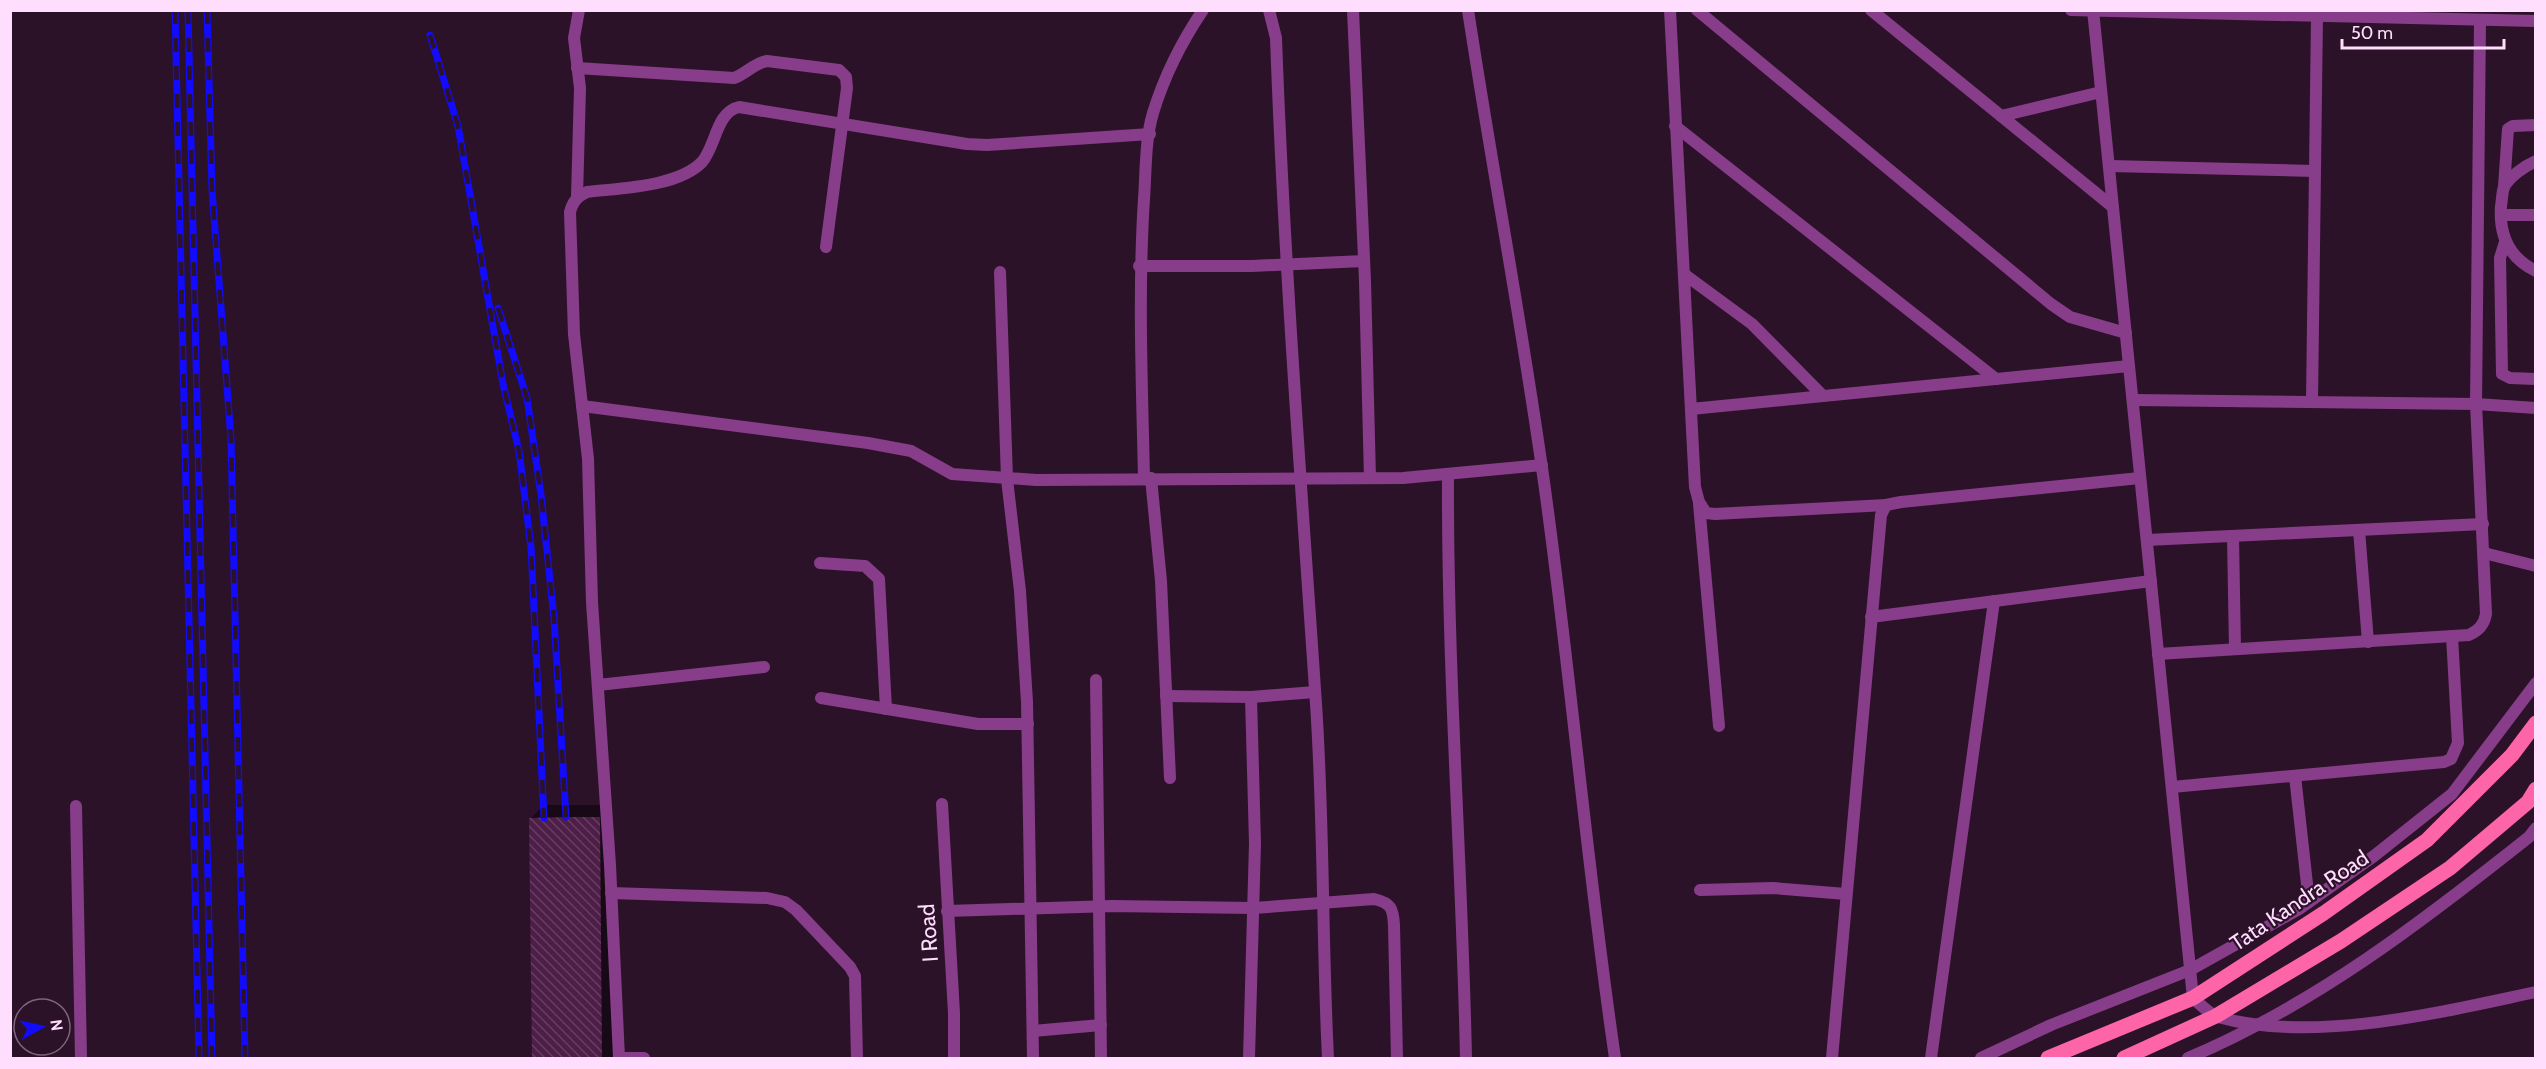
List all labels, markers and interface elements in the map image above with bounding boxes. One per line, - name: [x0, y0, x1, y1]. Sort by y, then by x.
- scale bar: [2342, 12, 2504, 50]
- text: 50 m: [2351, 22, 2393, 44]
- street label: Tata Kandra Road: [2225, 844, 2374, 957]
- street label: I Road: [913, 903, 944, 963]
- north arrow: [12, 997, 72, 1057]
- text: N: [46, 1018, 67, 1032]

